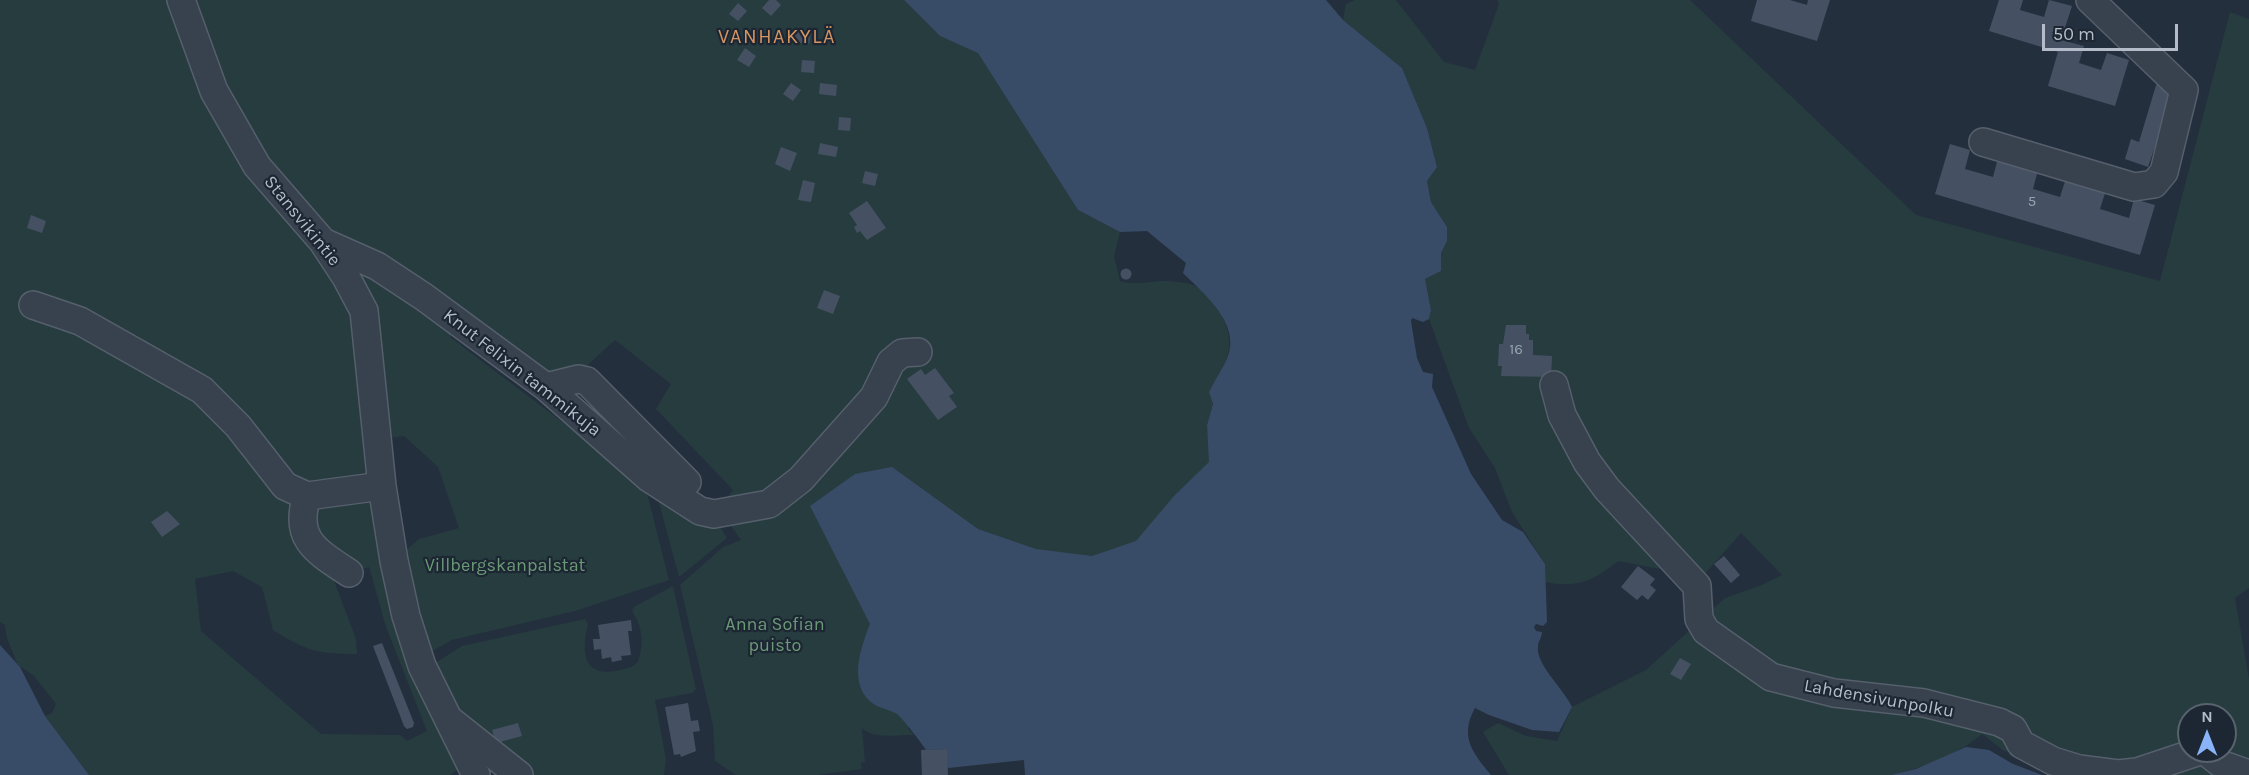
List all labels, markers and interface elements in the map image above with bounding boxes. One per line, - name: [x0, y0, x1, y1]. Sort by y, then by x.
- scale bar: [2045, 12, 2182, 50]
- text: 50 m: [2053, 23, 2095, 45]
- district label: VANHAKYLÄ: [718, 25, 836, 49]
- street label: Stansvikintie: [259, 171, 345, 271]
- house number: 5: [2028, 193, 2036, 211]
- street label: Knut Felixin tammikuja: [439, 305, 605, 441]
- house number: 16: [1509, 341, 1523, 359]
- park label: Villbergskanpalstat: [425, 555, 585, 577]
- park label: Anna Sofian puisto: [725, 614, 825, 656]
- street label: Lahdensivunpolku: [1802, 675, 1956, 723]
- north arrow: [2177, 703, 2237, 763]
- text: N: [2201, 707, 2213, 726]

